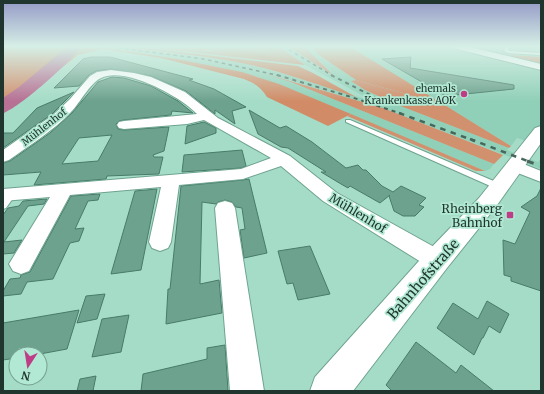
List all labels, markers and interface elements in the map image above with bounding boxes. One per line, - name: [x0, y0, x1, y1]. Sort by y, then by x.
- place label: ehemals Krankenkasse AOK: [364, 82, 457, 107]
- marker: ehemals Krankenkasse AOK: [459, 89, 469, 99]
- street label: Mühlenhof: [19, 105, 70, 149]
- street label: Mühlenhof: [327, 190, 390, 236]
- place label: Rheinberg Bahnhof: [442, 201, 503, 230]
- marker: Rheinberg Bahnhof: [505, 210, 515, 220]
- street label: Bahnhofstraße: [383, 235, 463, 323]
- north arrow: [8, 346, 48, 386]
- text: N: [20, 368, 32, 384]

